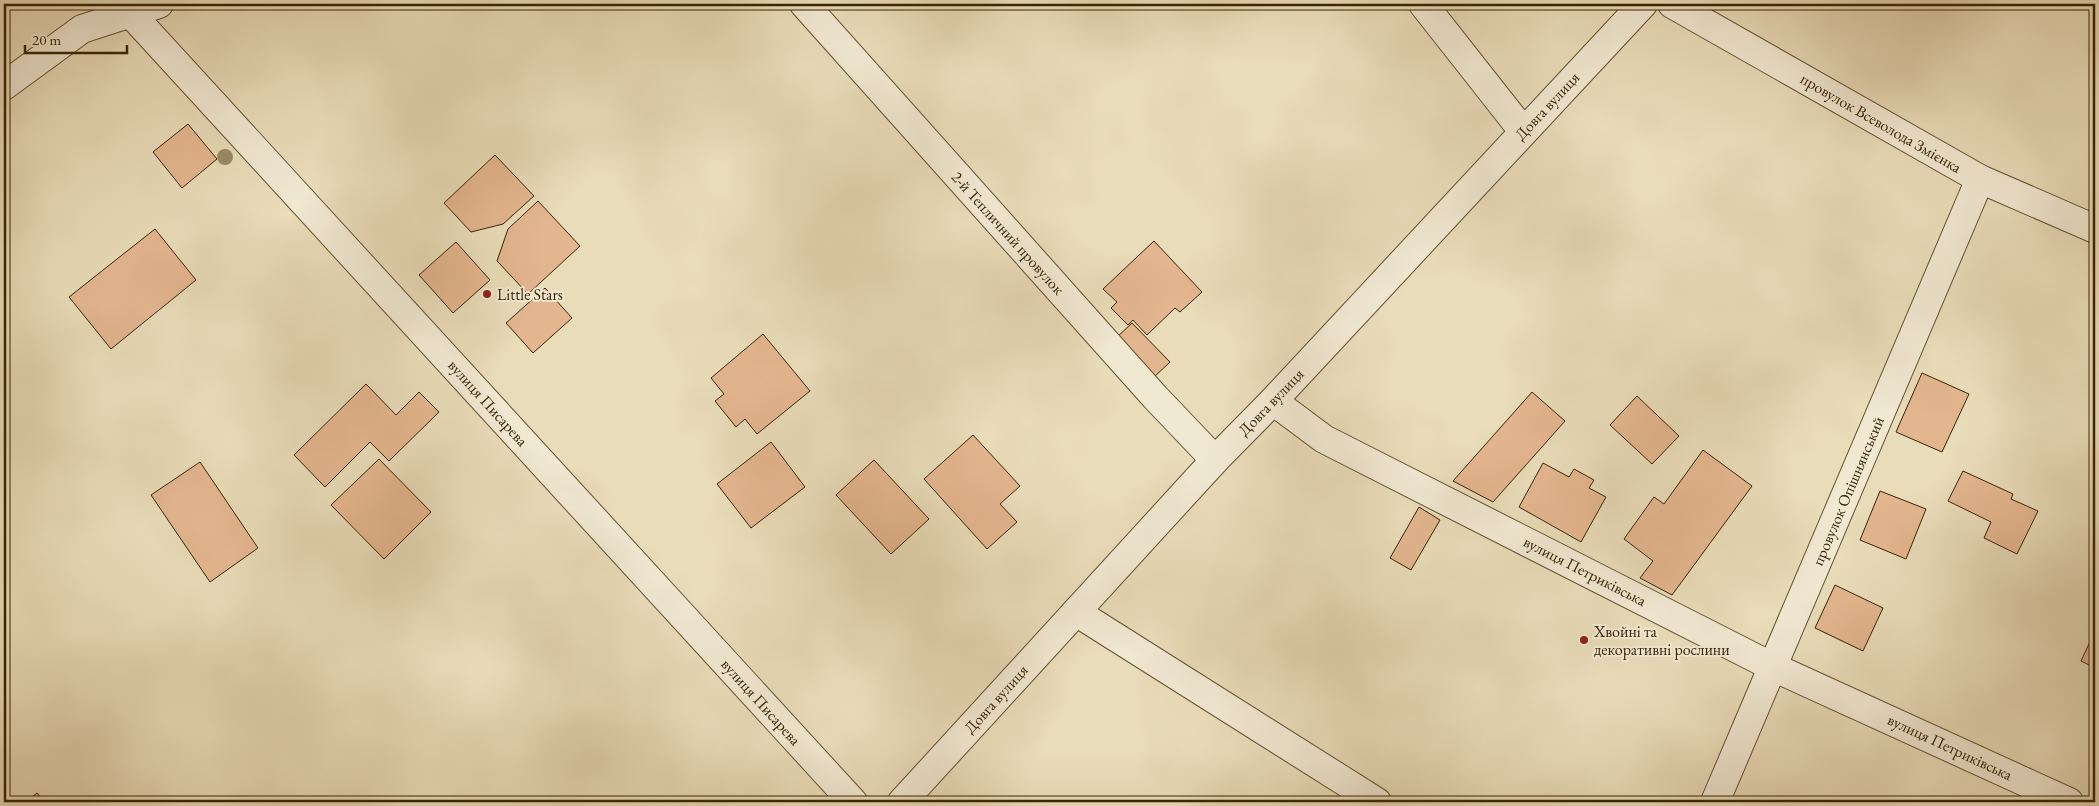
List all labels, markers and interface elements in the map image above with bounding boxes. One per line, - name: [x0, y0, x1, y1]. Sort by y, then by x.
- scale bar: [25, 22, 128, 54]
- text: 20 m: [32, 30, 61, 49]
- street label: Довга вулиця: [1510, 67, 1584, 145]
- street label: провулок Всеволода Змієнка: [1797, 68, 1966, 178]
- street label: 2-й Тепличний провулок: [947, 167, 1069, 300]
- place label: Little Stars: [497, 284, 563, 305]
- marker: Little Stars: [481, 288, 493, 300]
- street label: вулиця Писарева: [443, 355, 533, 451]
- street label: Довга вулиця: [1234, 364, 1308, 440]
- street label: провулок Опішнянський: [1807, 413, 1889, 569]
- street label: вулиця Петриківська: [1520, 531, 1651, 611]
- place label: Хвойні та декоративні рослини: [1593, 621, 1730, 660]
- marker: Хвойні та декоративні рослини: [1578, 634, 1590, 646]
- street label: вулиця Писарева: [716, 654, 806, 750]
- street label: Довга вулиця: [959, 660, 1033, 738]
- street label: вулиця Петриківська: [1884, 709, 2016, 785]

